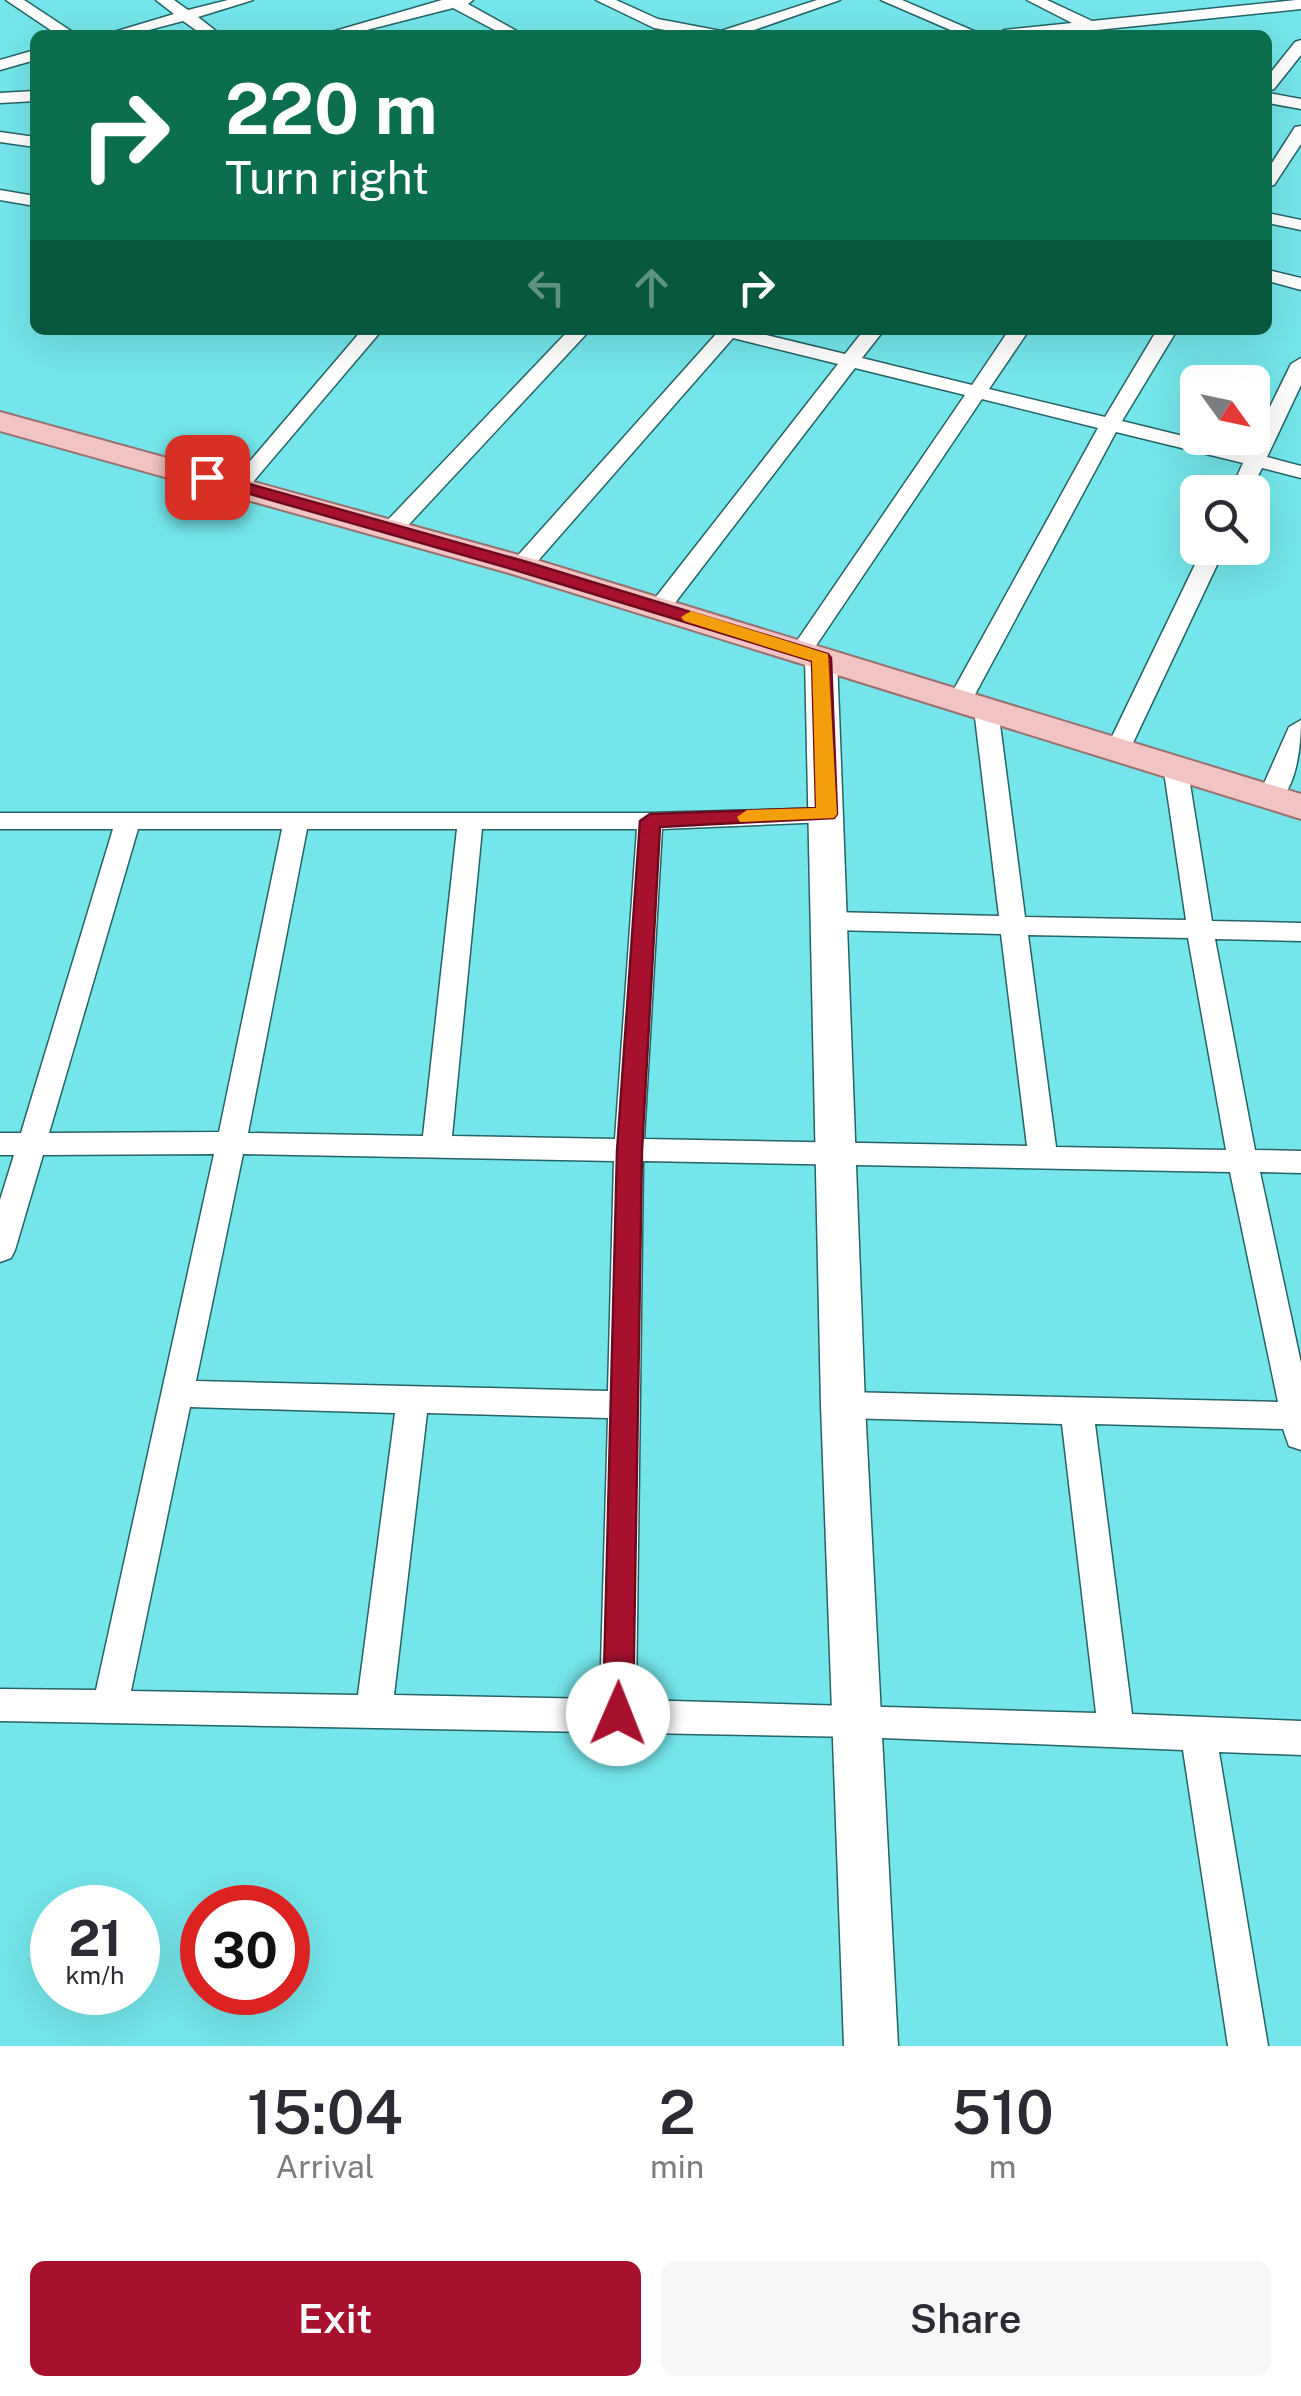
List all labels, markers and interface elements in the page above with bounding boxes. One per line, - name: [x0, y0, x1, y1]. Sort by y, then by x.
- text: 220 m: [225, 67, 438, 150]
- icon: right: [60, 70, 190, 200]
- text: Turn right: [225, 151, 429, 204]
- icon: left: [519, 260, 574, 315]
- icon: ahead: [624, 260, 679, 315]
- icon: right: [729, 260, 784, 315]
- north arrow: [1180, 365, 1270, 455]
- map controls: [1180, 365, 1270, 565]
- pin: [165, 435, 250, 520]
- icon: arrive: [180, 450, 235, 505]
- button: search: [1180, 475, 1270, 565]
- position arrow: [566, 1662, 670, 1766]
- speed limit sign: 30: [180, 1885, 310, 2015]
- text: 21: [68, 1908, 122, 1967]
- text: km/h: [66, 1960, 124, 1990]
- text: 15:04: [247, 2077, 403, 2148]
- text: 2: [659, 2077, 696, 2148]
- text: 510: [951, 2077, 1054, 2148]
- text: Arrival: [276, 2148, 374, 2185]
- text: min: [650, 2148, 704, 2185]
- text: m: [989, 2148, 1017, 2185]
- button: Exit: [30, 2261, 641, 2376]
- button: Share: [661, 2261, 1271, 2376]

